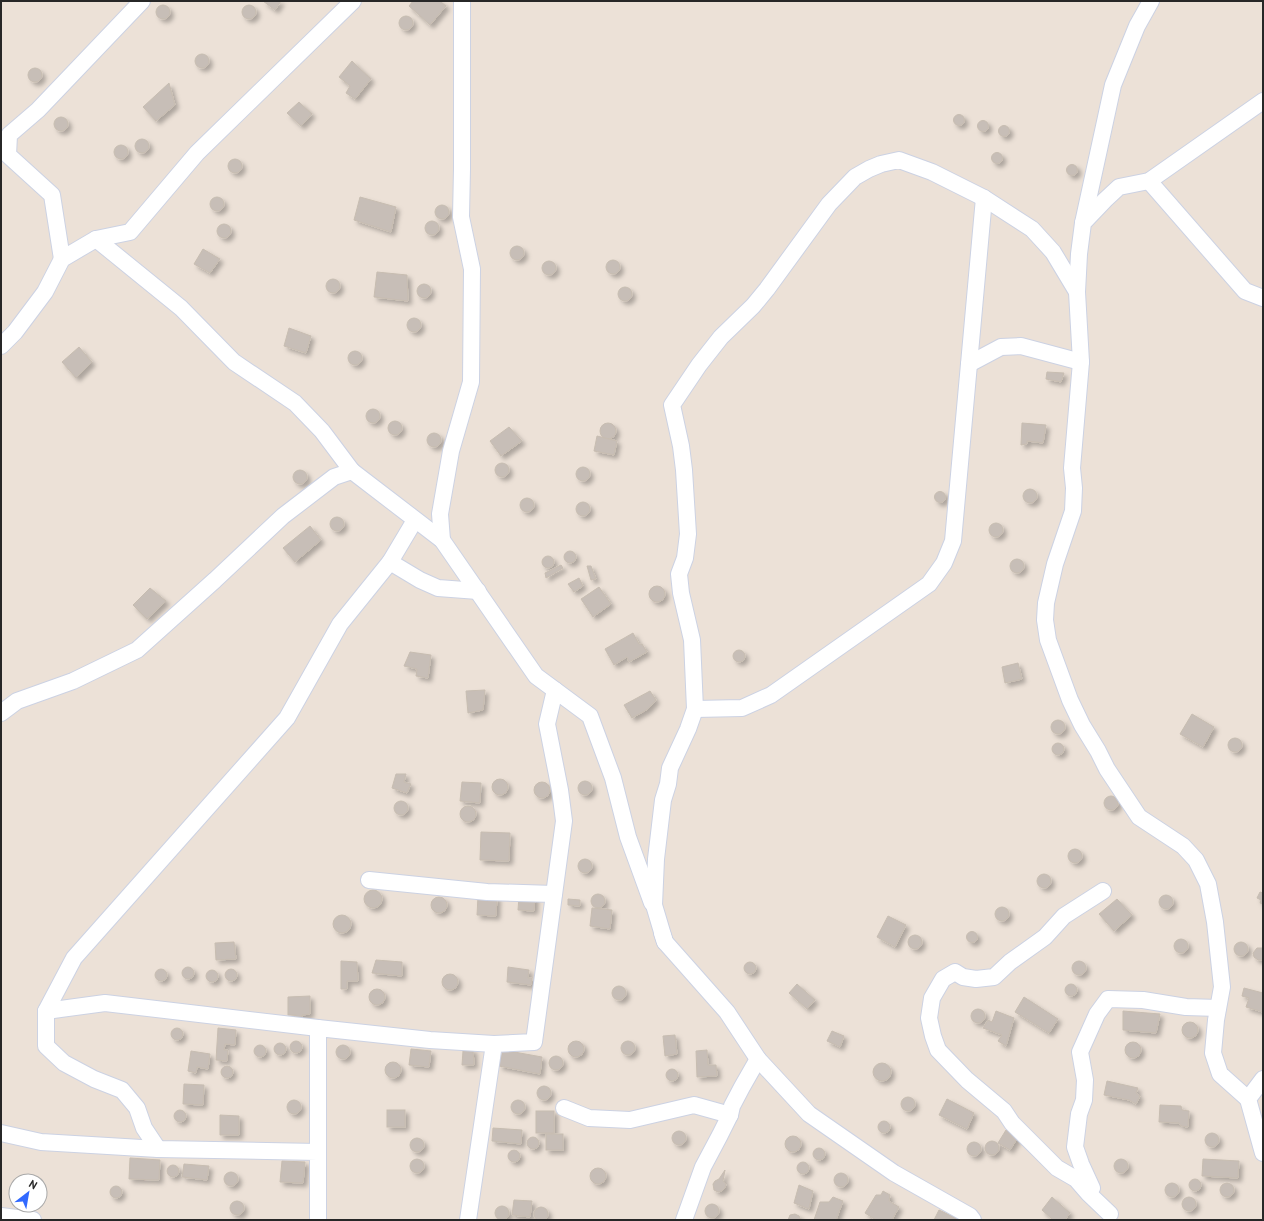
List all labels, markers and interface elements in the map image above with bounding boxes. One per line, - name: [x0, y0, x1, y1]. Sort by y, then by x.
- north arrow: [8, 1173, 48, 1213]
- text: N: [26, 1177, 40, 1192]

